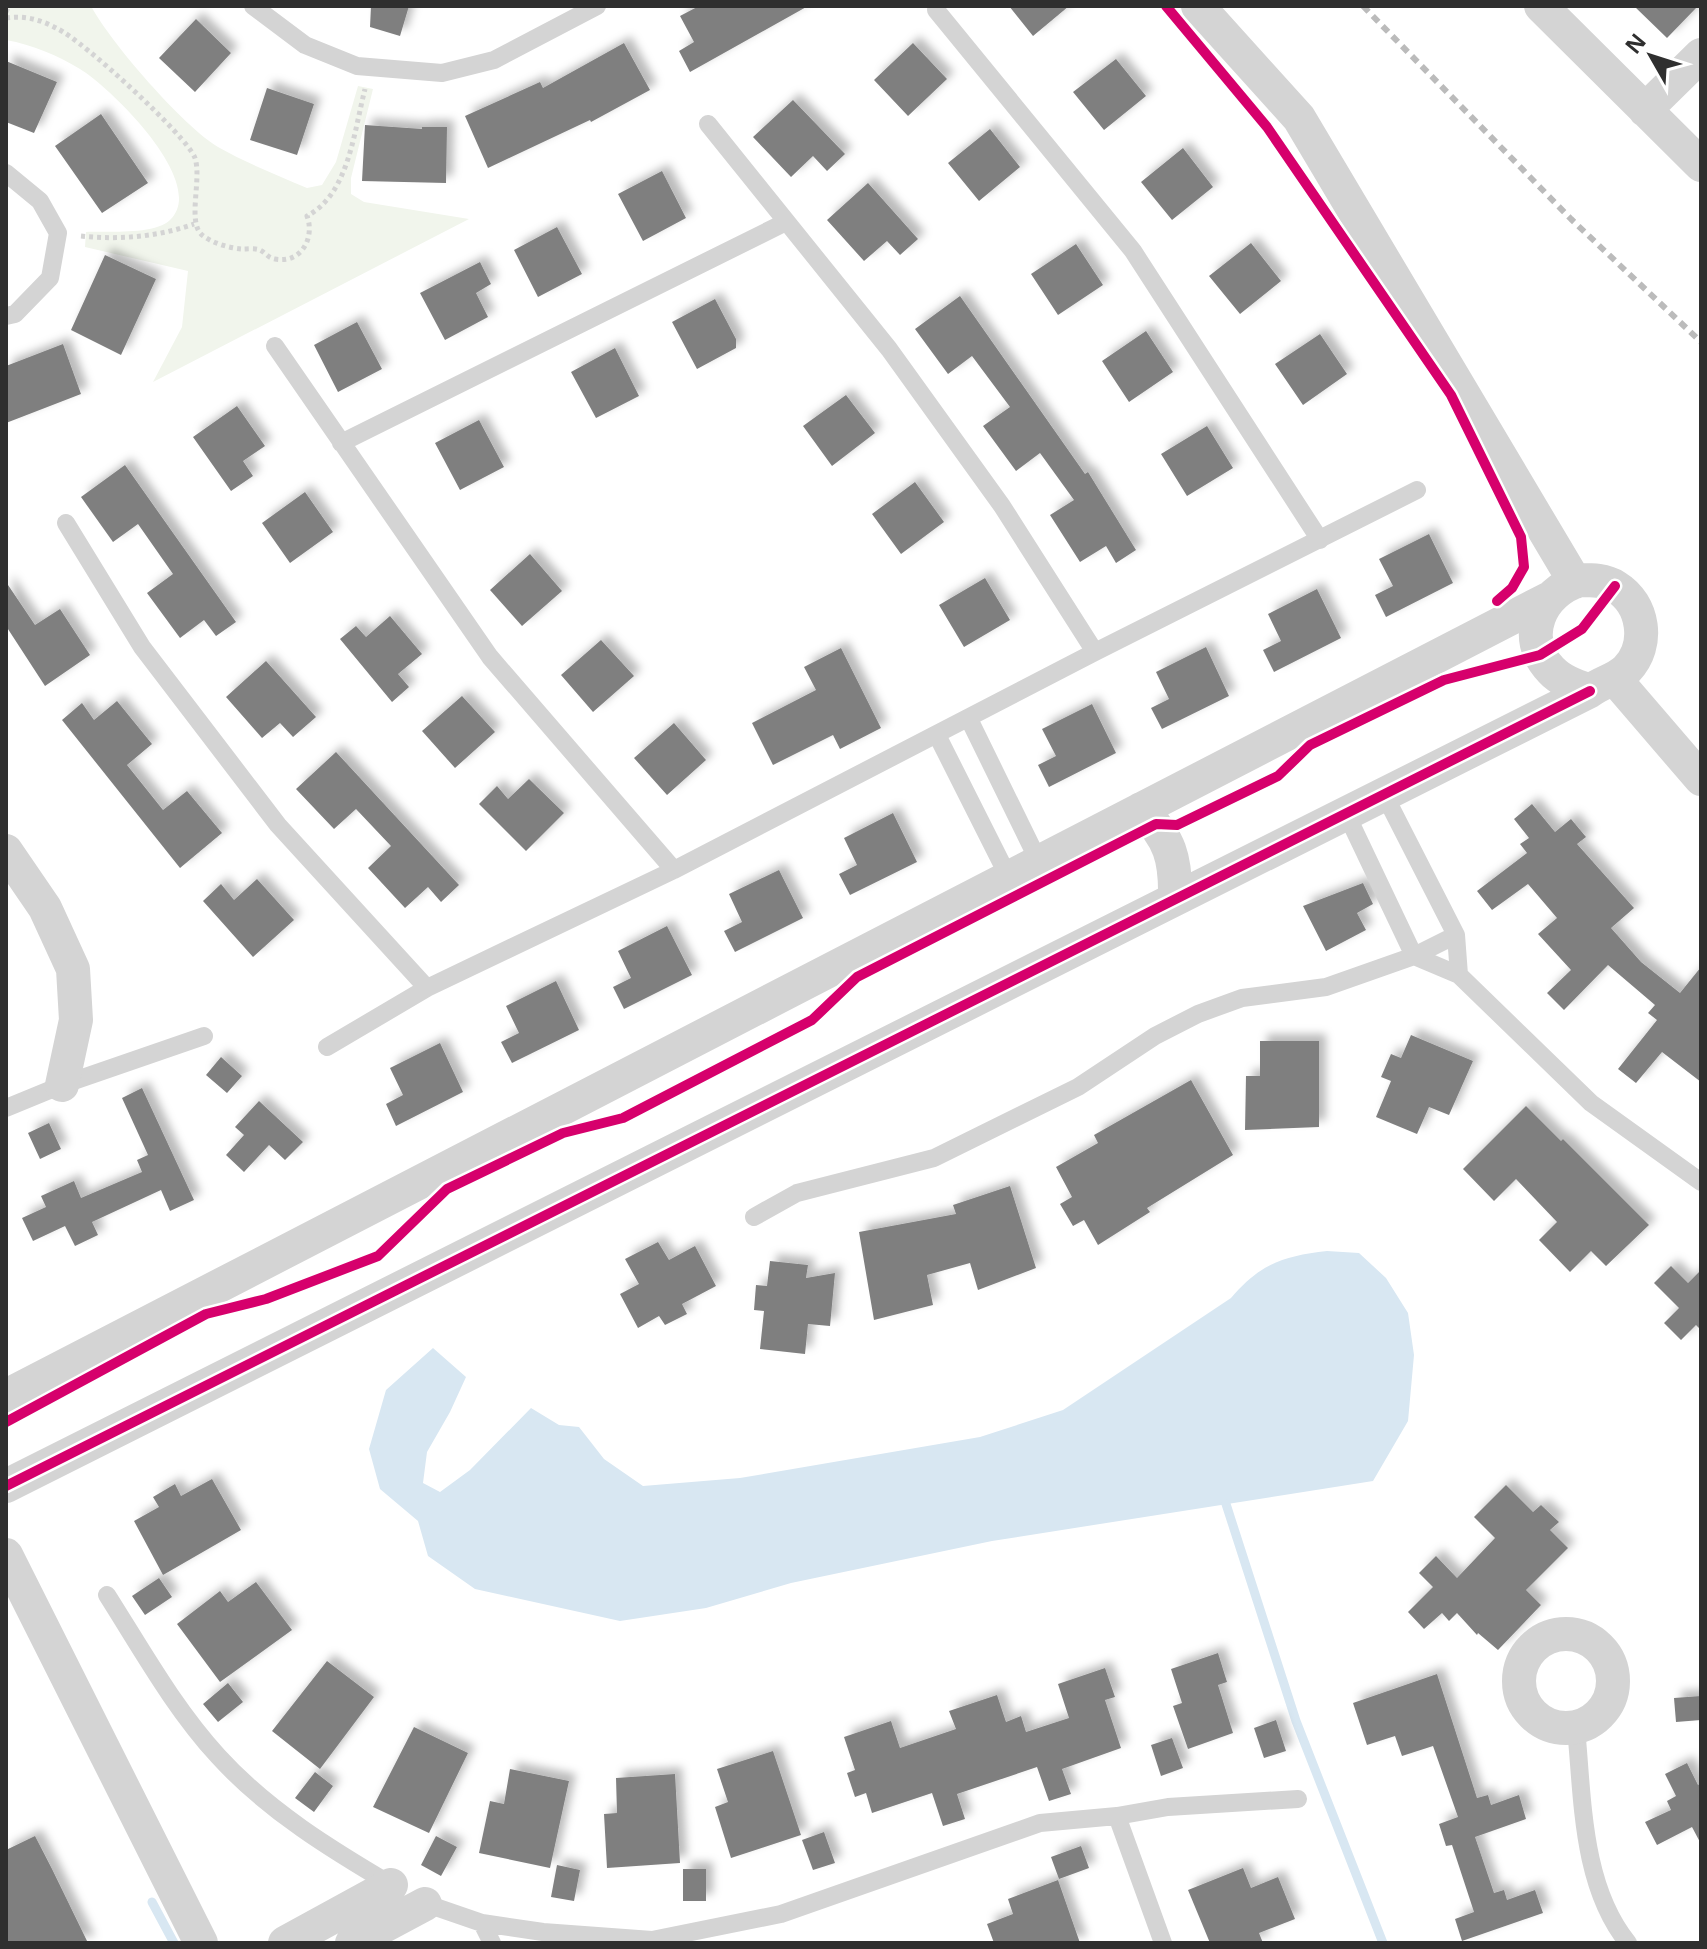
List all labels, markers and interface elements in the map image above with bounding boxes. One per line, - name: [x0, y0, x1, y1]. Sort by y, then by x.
- north arrow: [1611, 16, 1691, 96]
- text: N: [1617, 26, 1652, 59]

